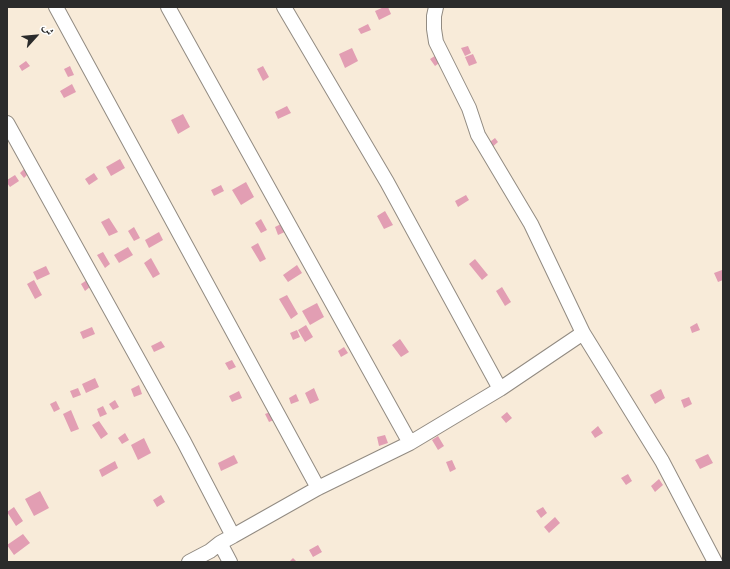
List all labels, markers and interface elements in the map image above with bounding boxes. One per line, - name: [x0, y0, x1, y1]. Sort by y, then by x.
- north arrow: [16, 16, 56, 56]
- text: ش: [38, 22, 56, 39]

